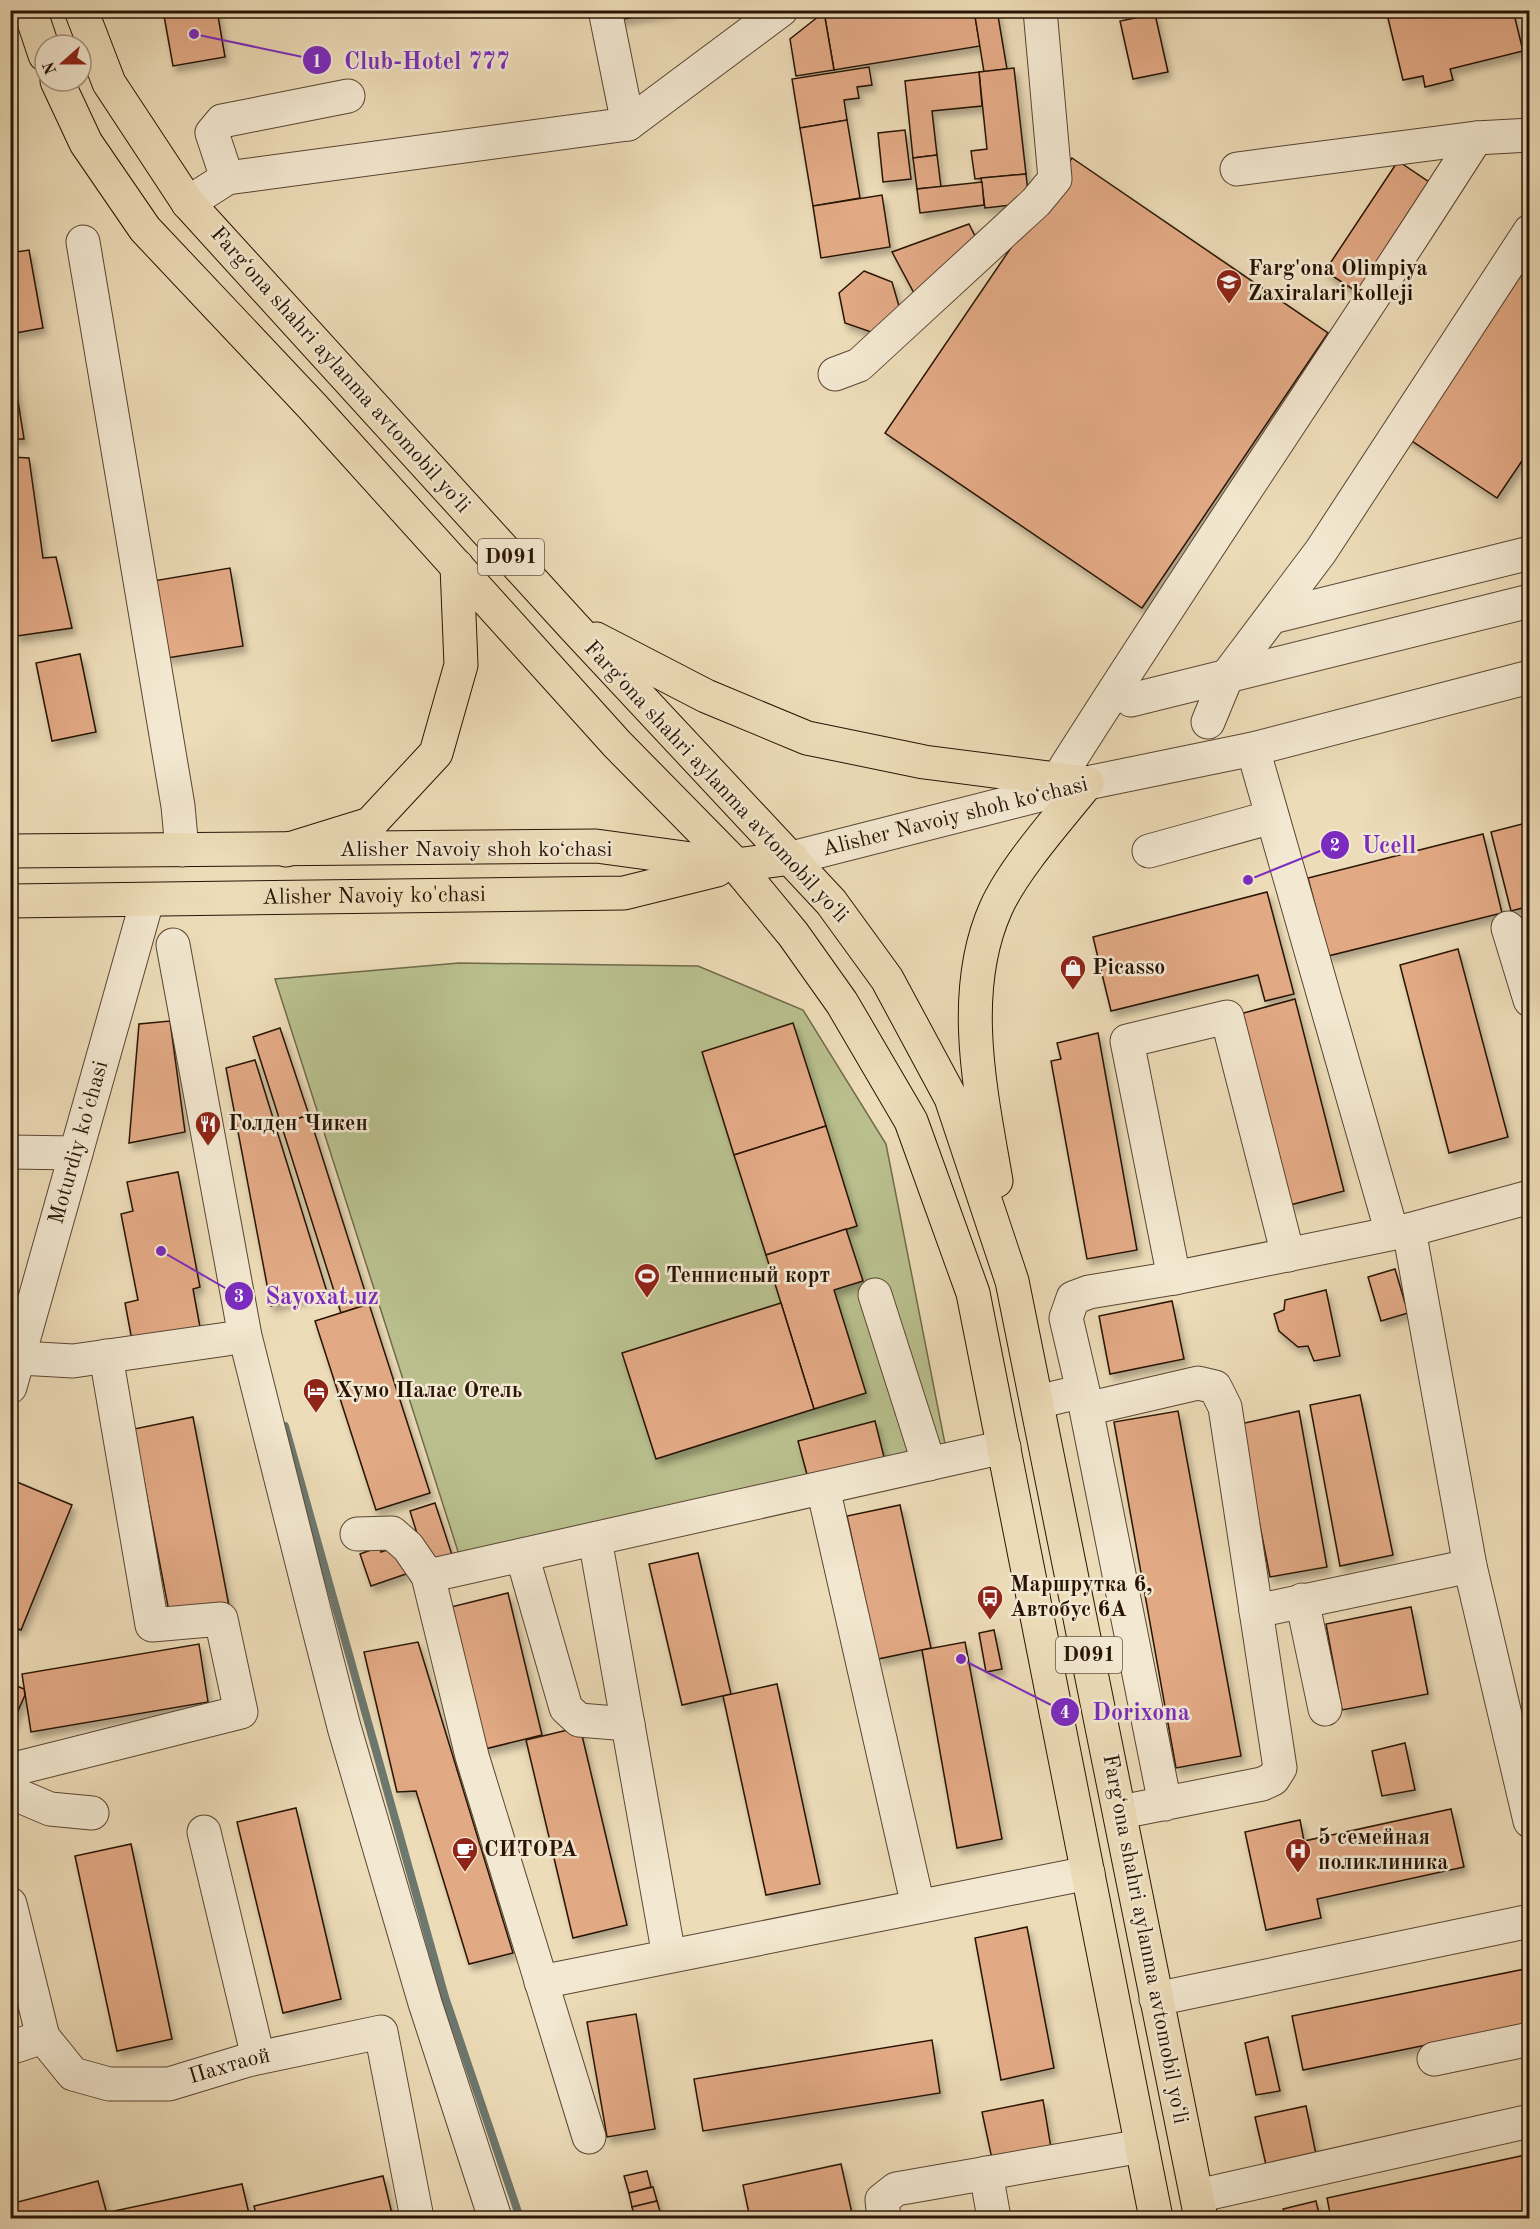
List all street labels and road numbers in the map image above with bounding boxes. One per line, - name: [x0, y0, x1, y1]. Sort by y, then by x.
- street label: Fargʻona shahri aylanma avtomobil yoʻli: [206, 223, 474, 517]
- road number: D091: [478, 539, 544, 575]
- street label: Fargʻona shahri aylanma avtomobil yoʻli: [580, 637, 852, 927]
- street label: Alisher Navoiy shoh koʻchasi: [820, 773, 1090, 861]
- street label: Alisher Navoiy shoh koʻchasi: [339, 839, 613, 861]
- street label: Alisher Navoiy ko'chasi: [262, 884, 486, 909]
- street label: Moturdiy ko'chasi: [45, 1058, 112, 1227]
- road number: D091: [1056, 1637, 1122, 1673]
- street label: Fargʻona shahri aylanma avtomobil yoʻli: [1098, 1752, 1192, 2126]
- street label: Пахтаой: [186, 2045, 272, 2088]

